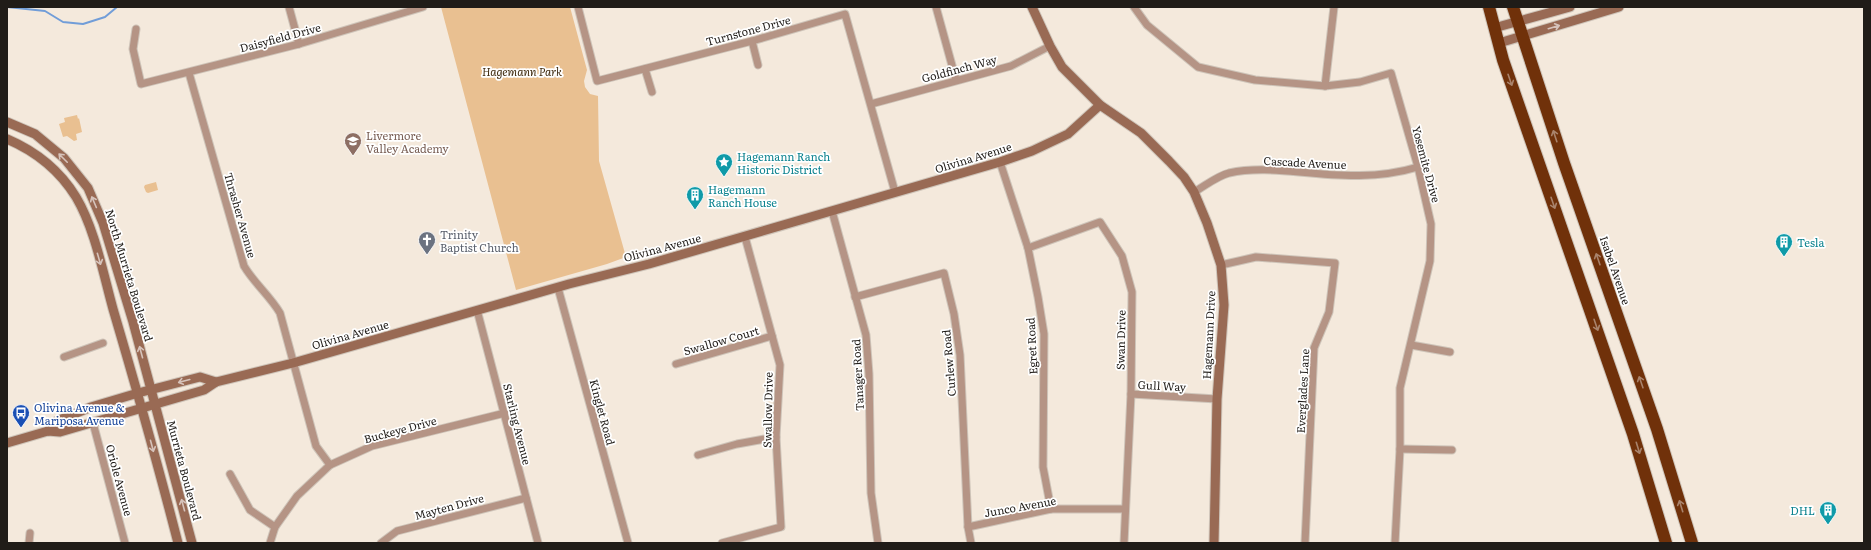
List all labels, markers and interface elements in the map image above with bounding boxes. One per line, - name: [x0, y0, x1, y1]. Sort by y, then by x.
- street label: Turnstone Drive: [704, 11, 792, 49]
- street label: Daisyfield Drive: [238, 18, 323, 55]
- one-way arrow: [1547, 23, 1560, 30]
- street label: Goldfinch Way: [920, 50, 999, 86]
- park label: Hagemann Park: [482, 63, 562, 79]
- one-way arrow: [1507, 73, 1514, 86]
- street label: Yosemite Drive: [1409, 124, 1445, 204]
- place label: Livermore Valley Academy: [366, 127, 449, 156]
- school or university icon: Livermore Valley Academy: [343, 131, 363, 156]
- one-way arrow: [1551, 131, 1559, 143]
- street label: Olivina Avenue: [933, 138, 1014, 176]
- place label: Hagemann Ranch Historic District: [737, 148, 830, 177]
- place icon: Hagemann Ranch Historic District: [714, 152, 734, 177]
- street label: Cascade Avenue: [1263, 152, 1347, 172]
- one-way arrow: [58, 153, 68, 163]
- street label: Thrasher Avenue: [221, 170, 261, 260]
- place label: Hagemann Ranch House: [708, 181, 777, 210]
- building icon: Hagemann Ranch House: [685, 185, 705, 210]
- one-way arrow: [90, 196, 97, 208]
- one-way arrow: [1550, 196, 1557, 209]
- street label: North Murrieta Boulevard: [102, 207, 158, 343]
- place label: Trinity Baptist Church: [440, 226, 519, 255]
- street label: Olivina Avenue: [622, 229, 703, 265]
- church icon: Trinity Baptist Church: [417, 230, 437, 255]
- building icon: Tesla: [1774, 232, 1794, 257]
- street label: Isabel Avenue: [1597, 233, 1635, 307]
- place label: Tesla: [1797, 234, 1825, 250]
- one-way arrow: [96, 253, 103, 266]
- one-way arrow: [1594, 253, 1601, 266]
- street label: Hagemann Drive: [1198, 290, 1218, 380]
- street label: Swan Drive: [1111, 310, 1129, 370]
- street label: Olivina Avenue: [310, 315, 391, 353]
- street label: Egret Road: [1022, 317, 1040, 375]
- one-way arrow: [1592, 319, 1600, 331]
- street label: Swallow Court: [681, 321, 761, 358]
- street label: Curlew Road: [937, 329, 959, 397]
- street label: Tanager Road: [847, 338, 867, 411]
- one-way arrow: [137, 346, 144, 359]
- street label: Everglades Lane: [1292, 348, 1312, 434]
- street label: Swallow Drive: [758, 372, 776, 448]
- street label: Gull Way: [1137, 376, 1187, 394]
- one-way arrow: [1637, 376, 1644, 389]
- street label: Kinglet Road: [587, 377, 620, 447]
- one-way arrow: [177, 378, 190, 385]
- street label: Starling Avenue: [500, 382, 536, 467]
- place label: Olivina Avenue & Mariposa Avenue: [34, 399, 125, 428]
- bus stop icon: Olivina Avenue & Mariposa Avenue: [11, 403, 31, 428]
- street label: Buckeye Drive: [362, 412, 438, 446]
- street label: Murrieta Boulevard: [164, 418, 206, 522]
- one-way arrow: [149, 439, 157, 452]
- street label: Oriole Avenue: [103, 442, 137, 518]
- one-way arrow: [1635, 442, 1642, 455]
- street label: Mayten Drive: [413, 489, 486, 523]
- street label: Junco Avenue: [983, 492, 1057, 520]
- one-way arrow: [178, 499, 186, 512]
- one-way arrow: [1677, 499, 1684, 512]
- building icon: DHL: [1818, 500, 1838, 525]
- place label: DHL: [1790, 502, 1815, 518]

